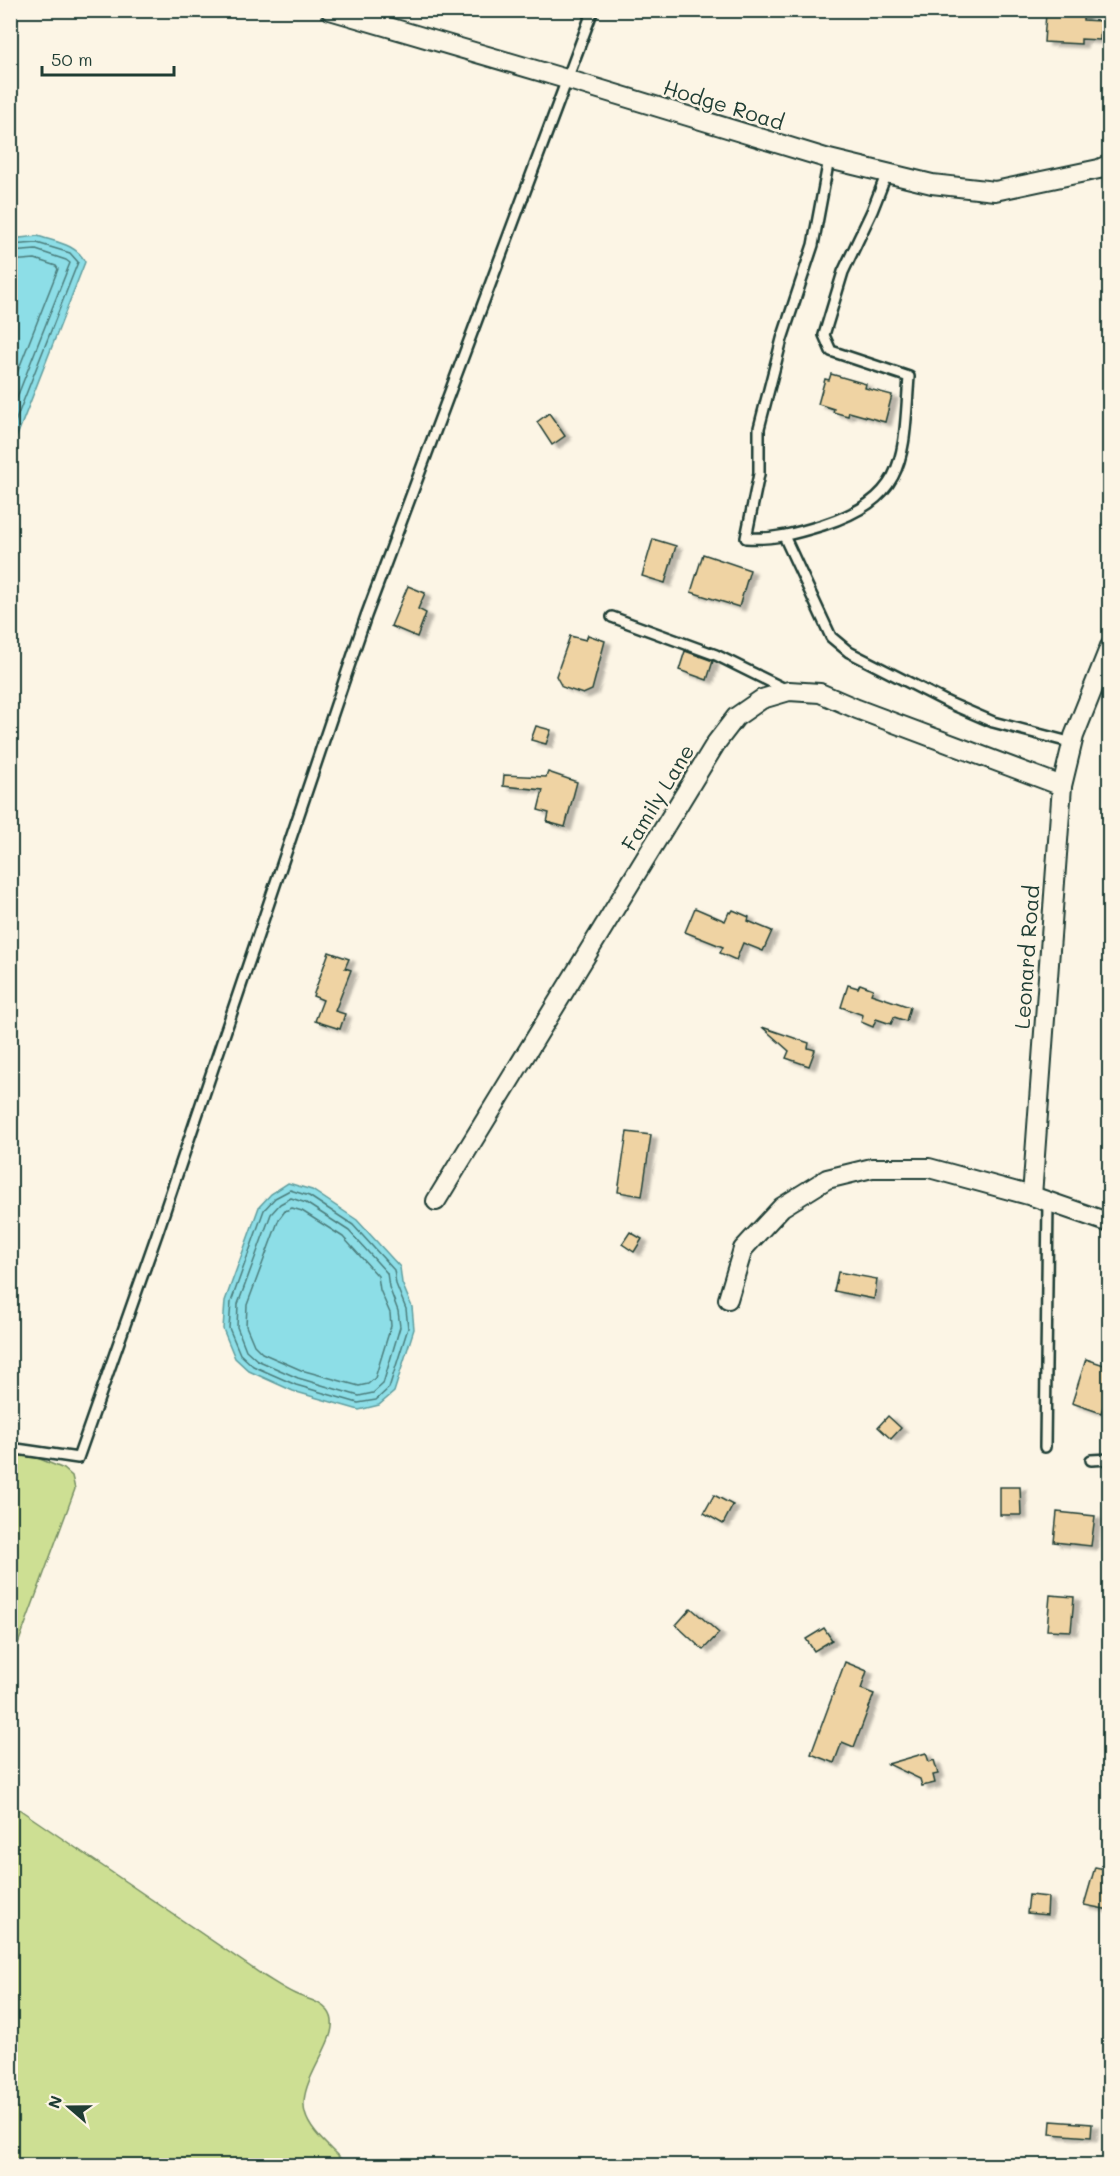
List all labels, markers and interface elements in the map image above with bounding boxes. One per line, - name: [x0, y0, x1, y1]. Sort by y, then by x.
- scale bar: [42, 39, 174, 77]
- text: 50 m: [51, 47, 93, 71]
- street label: Hodge Road: [660, 73, 788, 135]
- street label: Family Lane: [615, 739, 699, 855]
- street label: Leonard Road: [1008, 884, 1044, 1030]
- north arrow: [39, 2077, 99, 2137]
- text: N: [42, 2092, 66, 2111]

